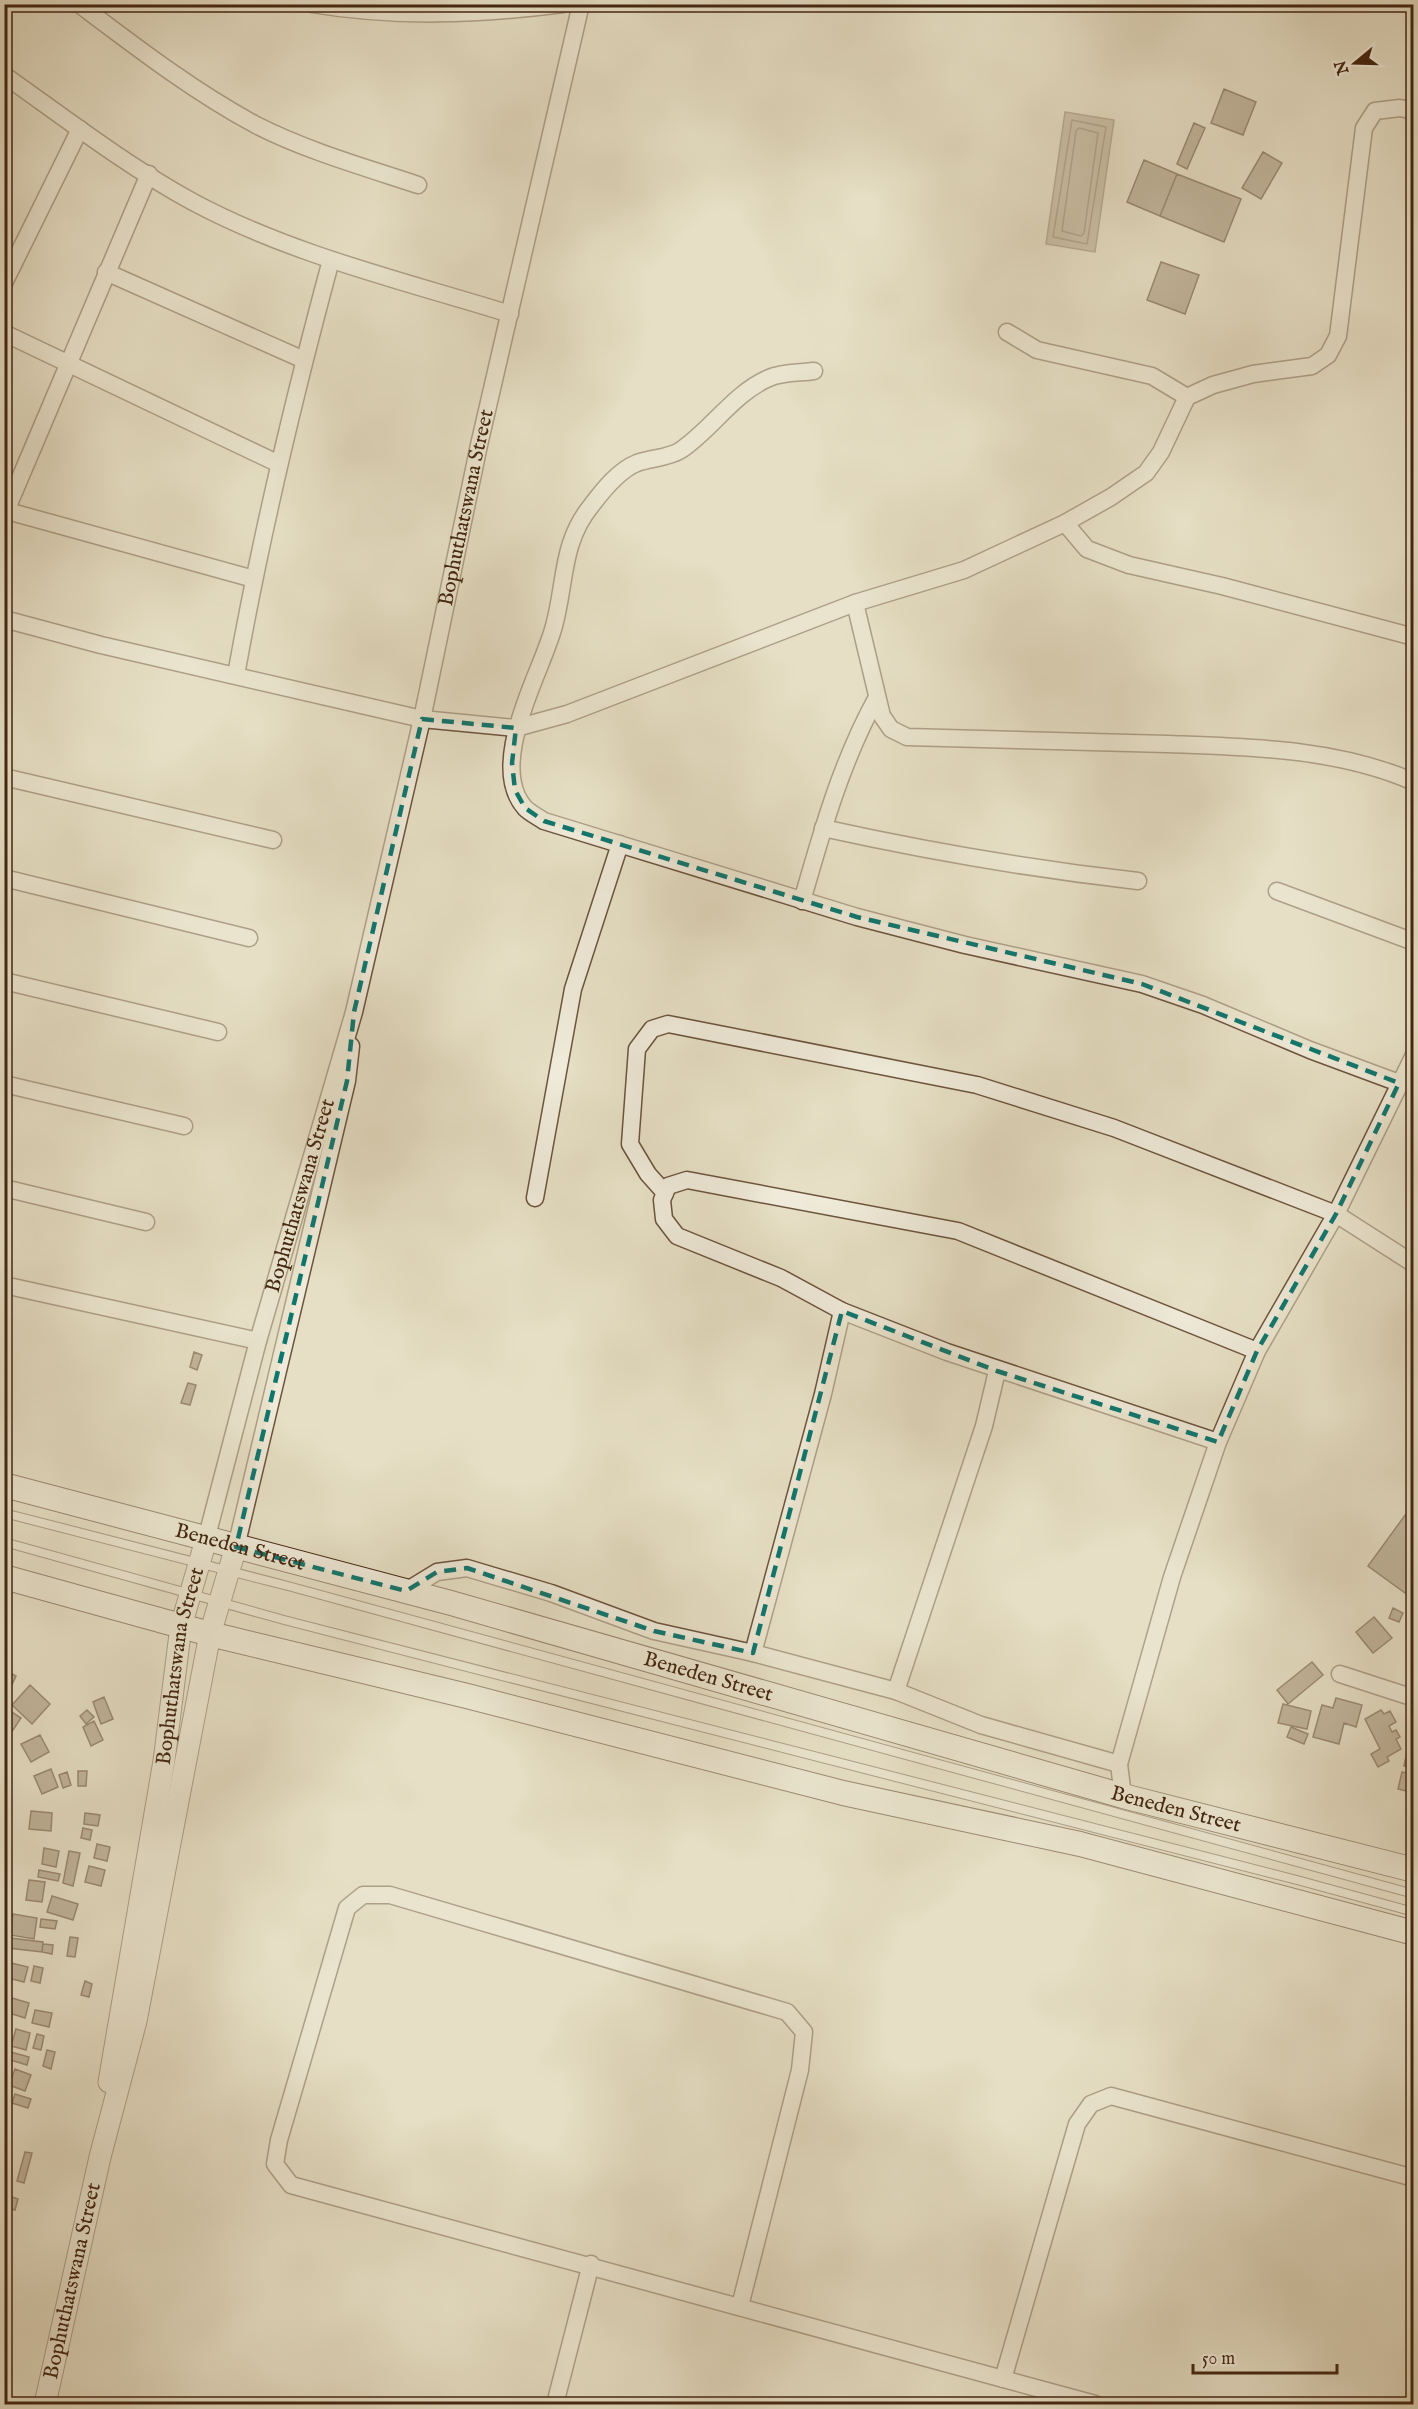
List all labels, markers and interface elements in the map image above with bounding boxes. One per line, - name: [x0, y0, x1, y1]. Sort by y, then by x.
- north arrow: [1325, 33, 1385, 93]
- text: N: [1331, 57, 1355, 78]
- street label: Bophuthatswana Street: [432, 407, 500, 609]
- street label: Bophuthatswana Street: [259, 1096, 341, 1296]
- street label: Beneden Street: [172, 1517, 308, 1577]
- street label: Bophuthatswana Street: [150, 1564, 211, 1767]
- street label: Beneden Street: [641, 1646, 776, 1708]
- street label: Beneden Street: [1108, 1780, 1244, 1839]
- street label: Bophuthatswana Street: [37, 2180, 107, 2382]
- scale bar: [1193, 2337, 1337, 2375]
- text: 50 m: [1202, 2348, 1235, 2371]

